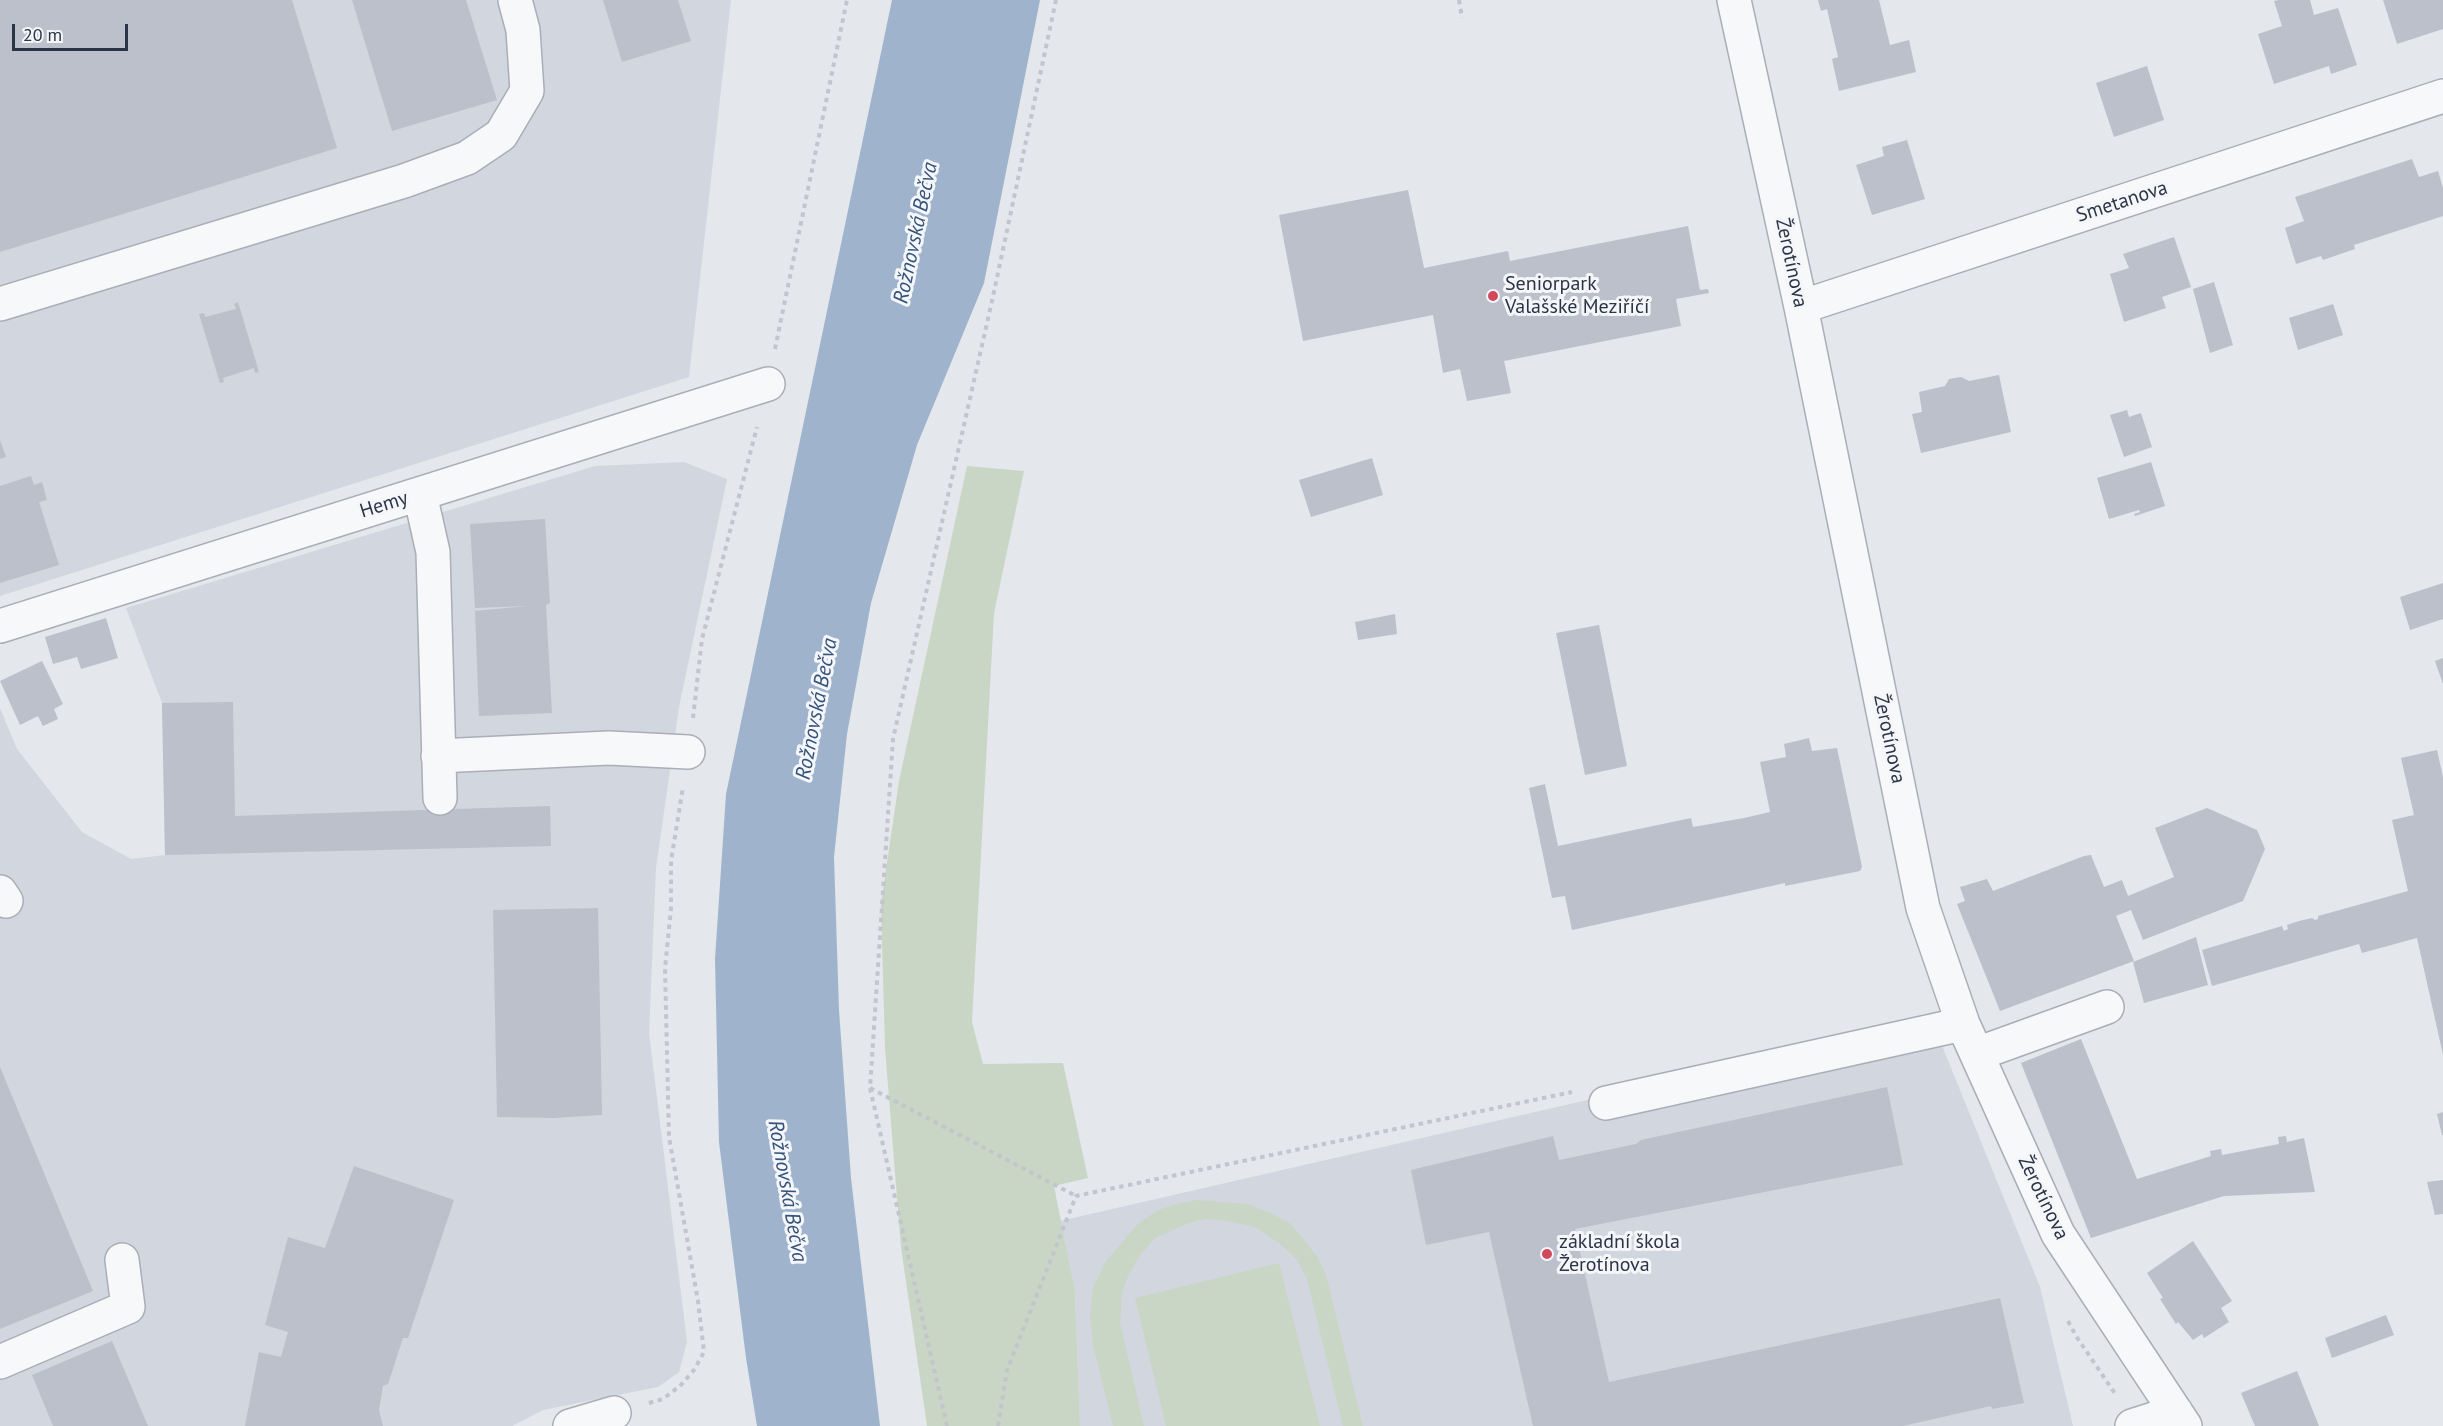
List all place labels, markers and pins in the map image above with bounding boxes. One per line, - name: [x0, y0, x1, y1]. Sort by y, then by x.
- place label: Seniorpark Valašské Meziříčí: [1505, 272, 1649, 319]
- marker: Seniorpark Valašské Meziříčí: [1486, 289, 1500, 303]
- place label: základní škola Žerotínova: [1559, 1230, 1680, 1277]
- marker: základní škola Žerotínova: [1540, 1247, 1554, 1261]

